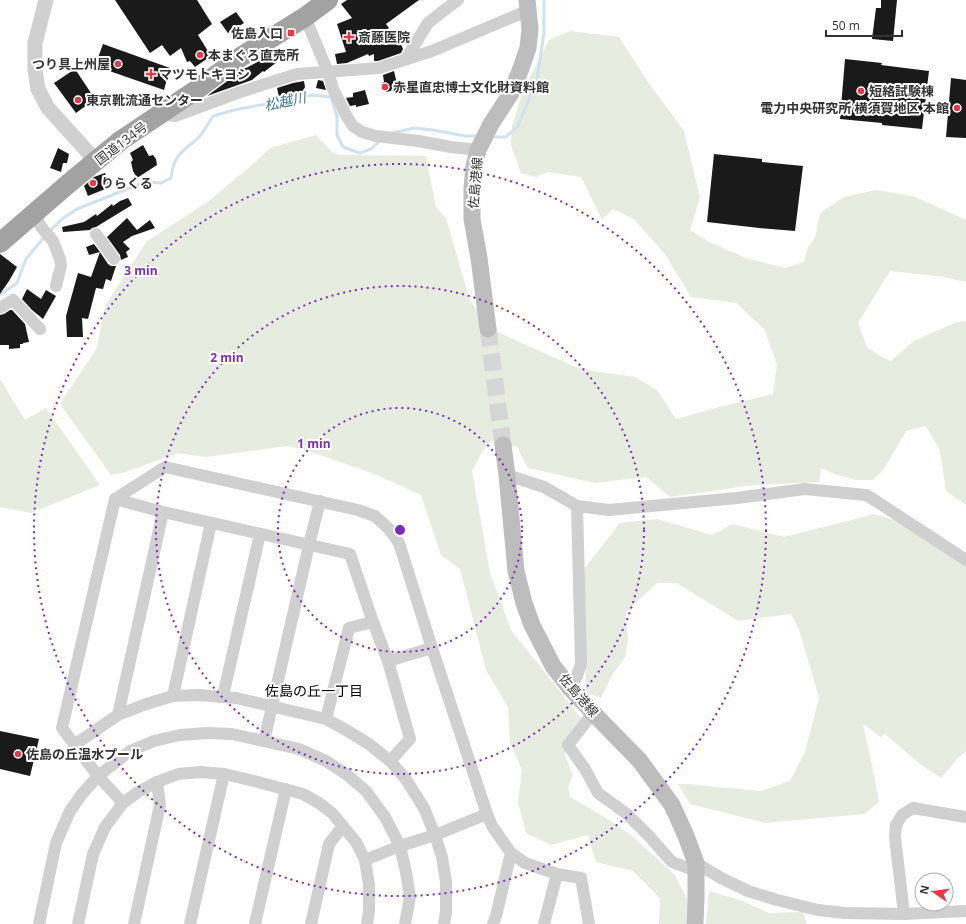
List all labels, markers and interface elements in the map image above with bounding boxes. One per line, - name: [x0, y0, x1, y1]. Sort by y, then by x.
- scale bar: [826, 12, 902, 38]
- text: 50 m: [832, 17, 860, 34]
- place label: 佐島入口: [231, 24, 283, 42]
- marker: 佐島入口: [286, 28, 296, 38]
- place label: 斎藤医院: [358, 28, 410, 46]
- marker: 斎藤医院: [343, 31, 355, 43]
- place label: 本まぐろ直売所: [208, 46, 299, 64]
- marker: 本まぐろ直売所: [195, 50, 205, 60]
- place label: つり具上州屋: [32, 55, 110, 73]
- marker: つり具上州屋: [113, 59, 123, 69]
- place label: マツモトキヨシ: [159, 65, 250, 83]
- marker: マツモトキヨシ: [146, 69, 156, 79]
- place label: 赤星直忠博士文化財資料館: [393, 78, 549, 96]
- marker: 赤星直忠博士文化財資料館: [380, 82, 390, 92]
- place label: 短絡試験棟: [869, 82, 934, 100]
- marker: 短絡試験棟: [856, 86, 866, 96]
- water label: 松越川: [262, 87, 309, 115]
- place label: 東京靴流通センター: [86, 91, 203, 109]
- marker: 東京靴流通センター: [73, 95, 83, 105]
- place label: 電力中央研究所 横須賀地区 本館: [760, 99, 949, 117]
- marker: 電力中央研究所 横須賀地区 本館: [952, 103, 962, 113]
- street label: 国道134号: [91, 117, 151, 169]
- street label: 佐島港線: [464, 156, 486, 210]
- place label: りらくる: [101, 174, 153, 192]
- marker: りらくる: [88, 178, 98, 188]
- text: 3 min: [124, 262, 158, 279]
- text: 2 min: [210, 349, 244, 366]
- text: 1 min: [297, 435, 331, 452]
- centre of rings: [393, 523, 407, 537]
- street label: 佐島港線: [555, 669, 603, 721]
- district label: 佐島の丘一丁目: [265, 681, 363, 700]
- place label: 佐島の丘温水プール: [26, 745, 143, 763]
- marker: 佐島の丘温水プール: [13, 749, 23, 759]
- north arrow: [914, 872, 954, 912]
- text: N: [915, 884, 932, 896]

